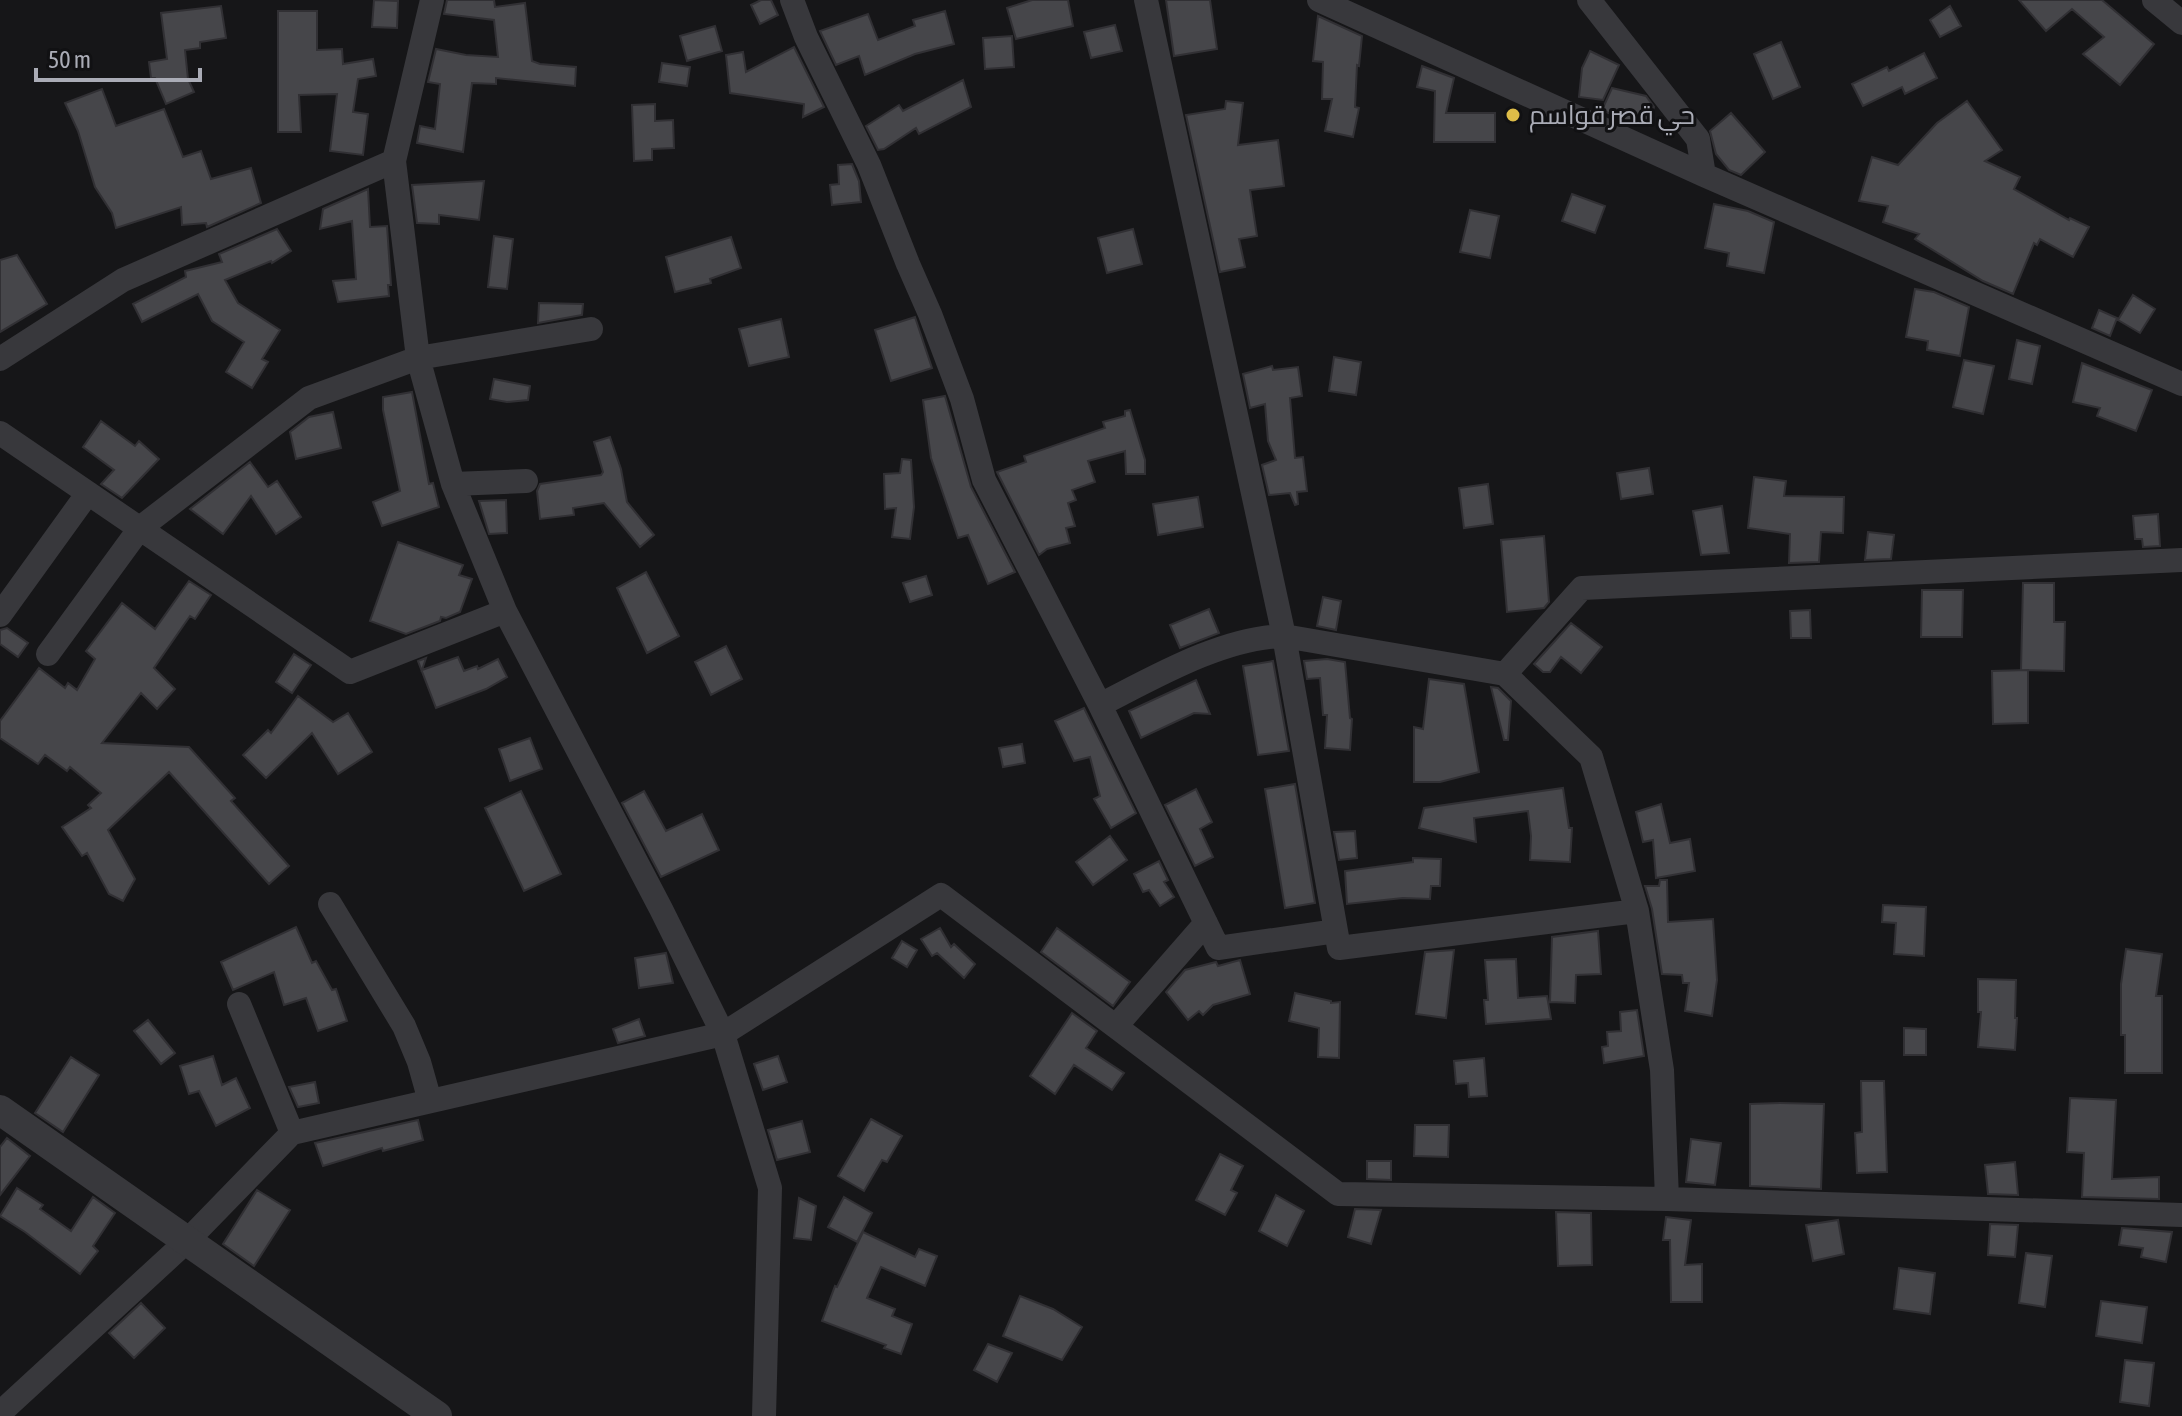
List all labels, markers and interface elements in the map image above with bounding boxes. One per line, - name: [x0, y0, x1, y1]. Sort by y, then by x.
- scale bar: [36, 32, 200, 82]
- text: 50 m: [48, 46, 91, 73]
- place label: حي قصر قواسم: [1529, 100, 1695, 136]
- marker: حي قصر قواسم: [1504, 106, 1522, 124]

